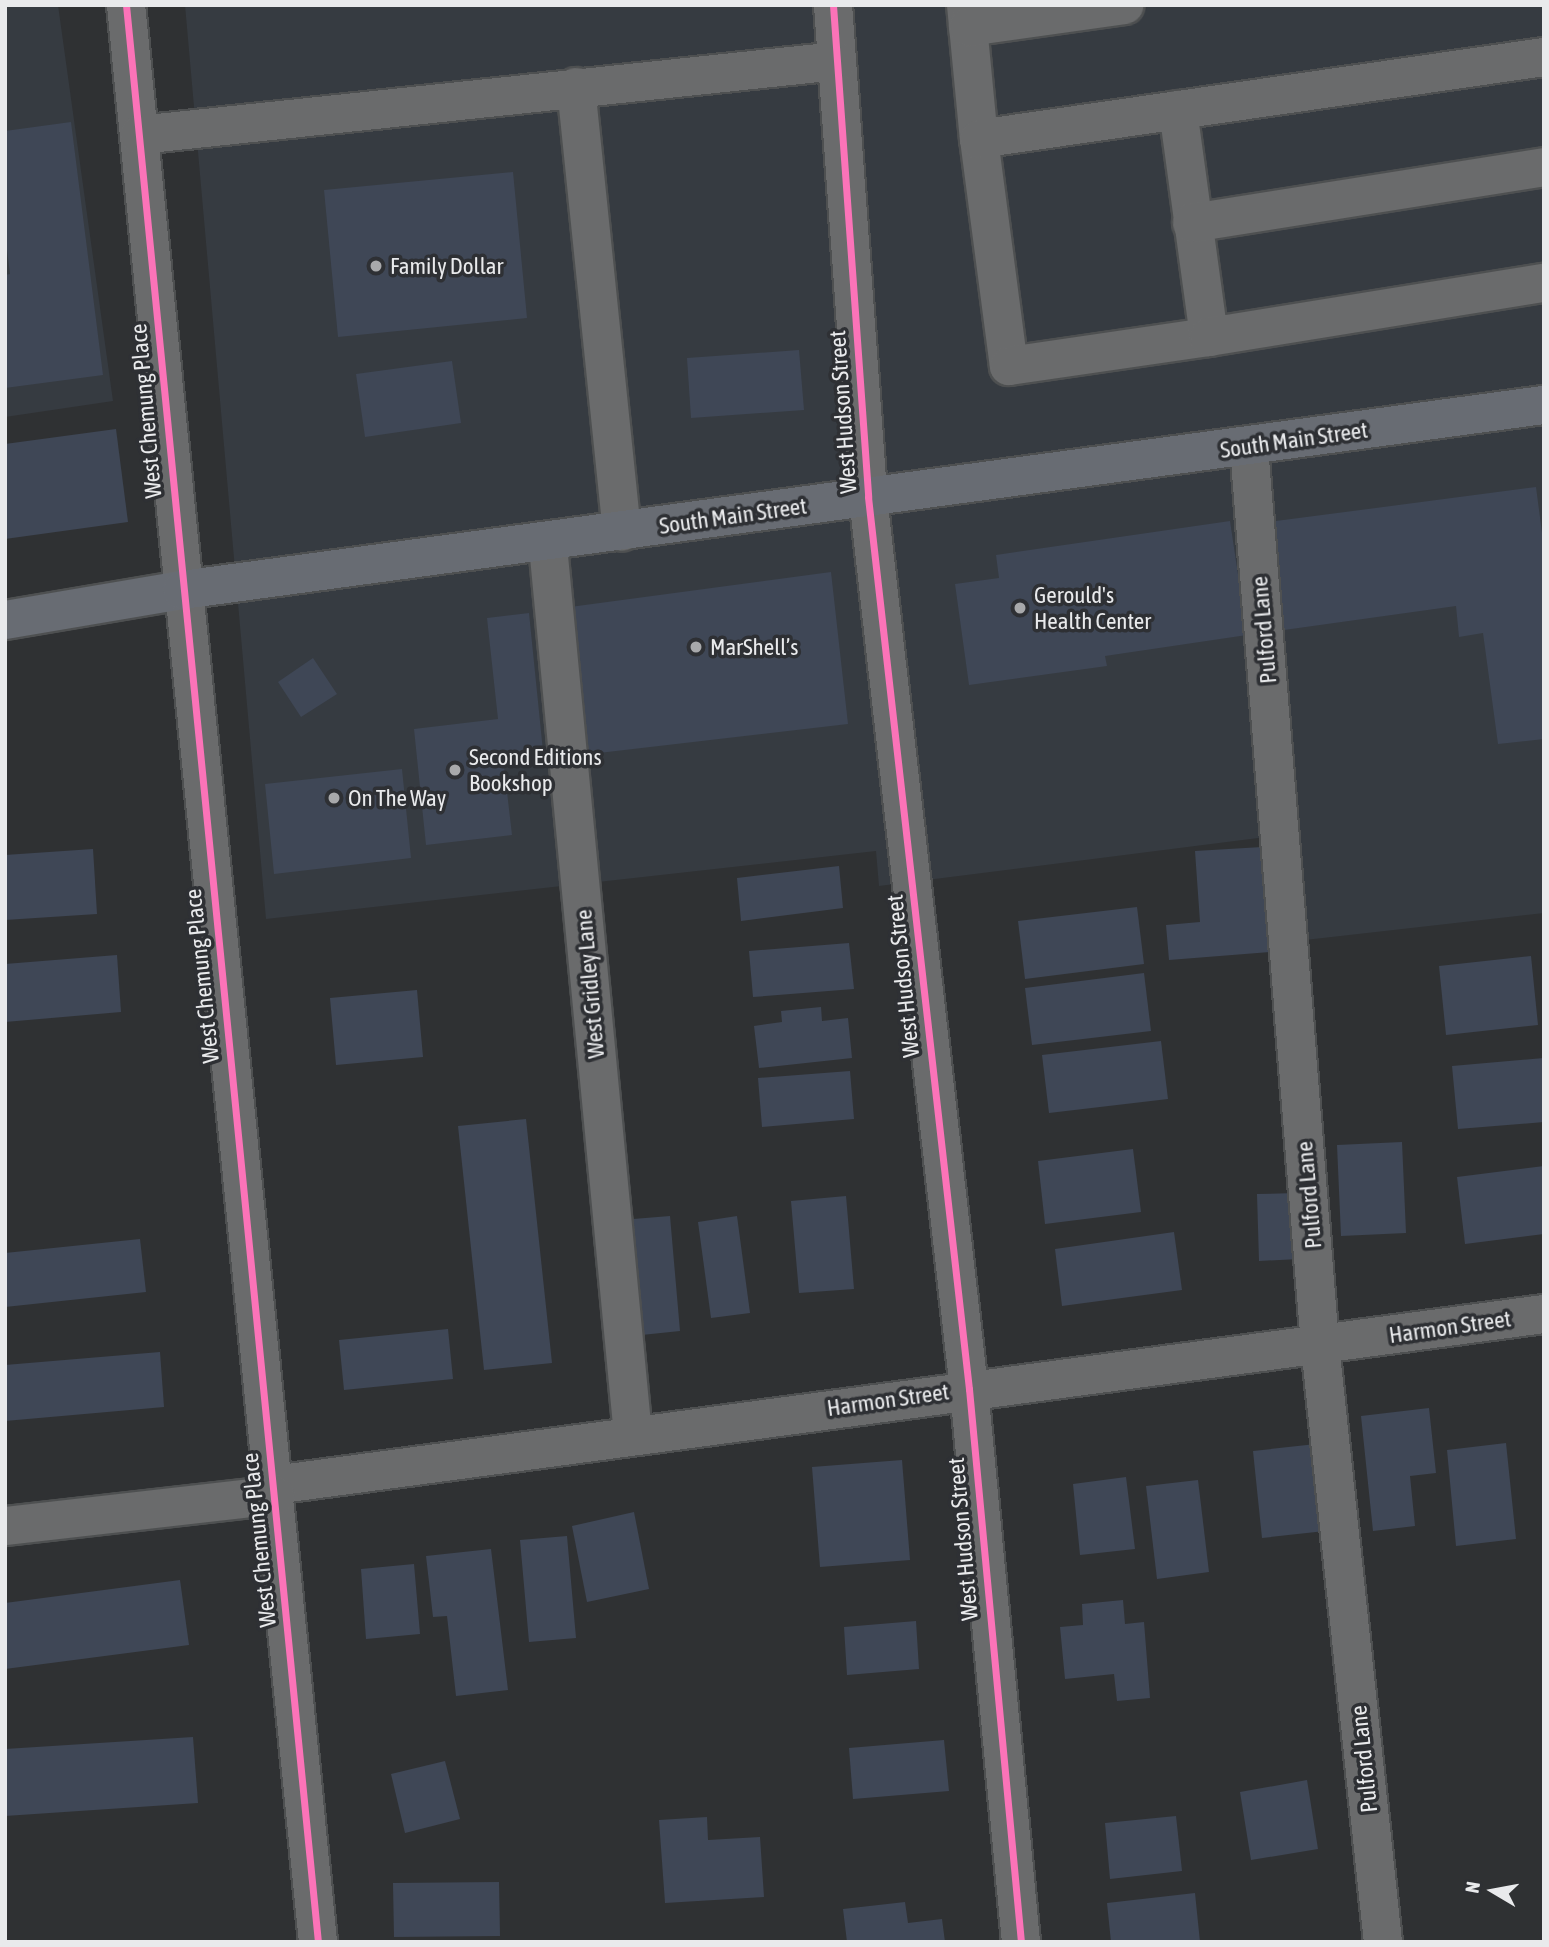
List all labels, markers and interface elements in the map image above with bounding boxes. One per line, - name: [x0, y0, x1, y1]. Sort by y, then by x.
- place label: Family Dollar: [390, 252, 503, 280]
- marker: Family Dollar: [368, 258, 384, 274]
- street label: West Chemung Place: [125, 323, 167, 499]
- street label: West Hudson Street: [824, 330, 862, 494]
- street label: South Main Street: [1218, 416, 1370, 464]
- street label: South Main Street: [657, 492, 809, 540]
- street label: Pulford Lane: [1246, 575, 1282, 685]
- place label: Gerould's Health Center: [1034, 581, 1151, 635]
- marker: Gerould's Health Center: [1012, 600, 1028, 616]
- place label: MarShell’s: [710, 633, 798, 661]
- marker: MarShell’s: [688, 639, 704, 655]
- place label: Second Editions Bookshop: [469, 743, 602, 797]
- marker: Second Editions Bookshop: [447, 762, 463, 778]
- place label: On The Way: [348, 784, 446, 812]
- marker: On The Way: [326, 790, 342, 806]
- street label: West Chemung Place: [179, 887, 225, 1065]
- street label: West Hudson Street: [881, 893, 925, 1059]
- street label: West Gridley Lane: [570, 908, 610, 1060]
- street label: Pulford Lane: [1291, 1140, 1327, 1250]
- street label: Harmon Street: [1387, 1305, 1513, 1349]
- street label: Harmon Street: [825, 1378, 951, 1422]
- street label: West Chemung Place: [236, 1451, 282, 1629]
- street label: West Hudson Street: [942, 1456, 984, 1622]
- street label: Pulford Lane: [1345, 1704, 1383, 1814]
- north arrow: [1458, 1856, 1528, 1926]
- text: N: [1461, 1880, 1484, 1895]

